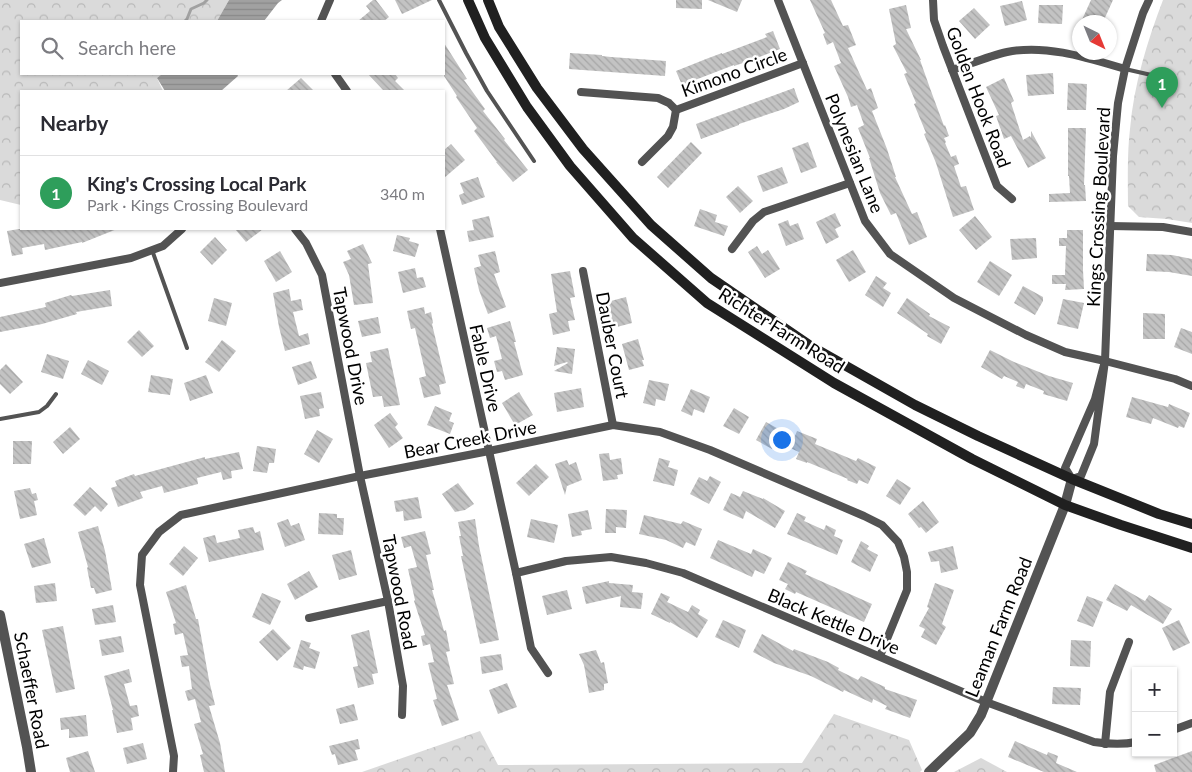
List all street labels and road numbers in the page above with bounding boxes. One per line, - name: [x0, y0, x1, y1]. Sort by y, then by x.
- street label: Golden Hook Road: [942, 23, 1016, 171]
- street label: Kimono Circle: [678, 43, 790, 101]
- street label: Polynesian Lane: [821, 90, 889, 216]
- street label: Kings Crossing Boulevard: [1082, 107, 1114, 307]
- street label: Richter Farm Road: [715, 282, 849, 378]
- street label: Tapwood Drive: [329, 285, 373, 407]
- street label: Dauber Court: [592, 290, 634, 401]
- street label: Fable Drive: [465, 322, 507, 414]
- street label: Bear Creek Drive: [402, 415, 538, 463]
- street label: Tapwood Road: [378, 533, 422, 651]
- street label: Leaman Farm Road: [960, 554, 1036, 700]
- street label: Black Kettle Drive: [765, 583, 903, 659]
- street label: Schaeffer Road: [10, 630, 54, 750]

